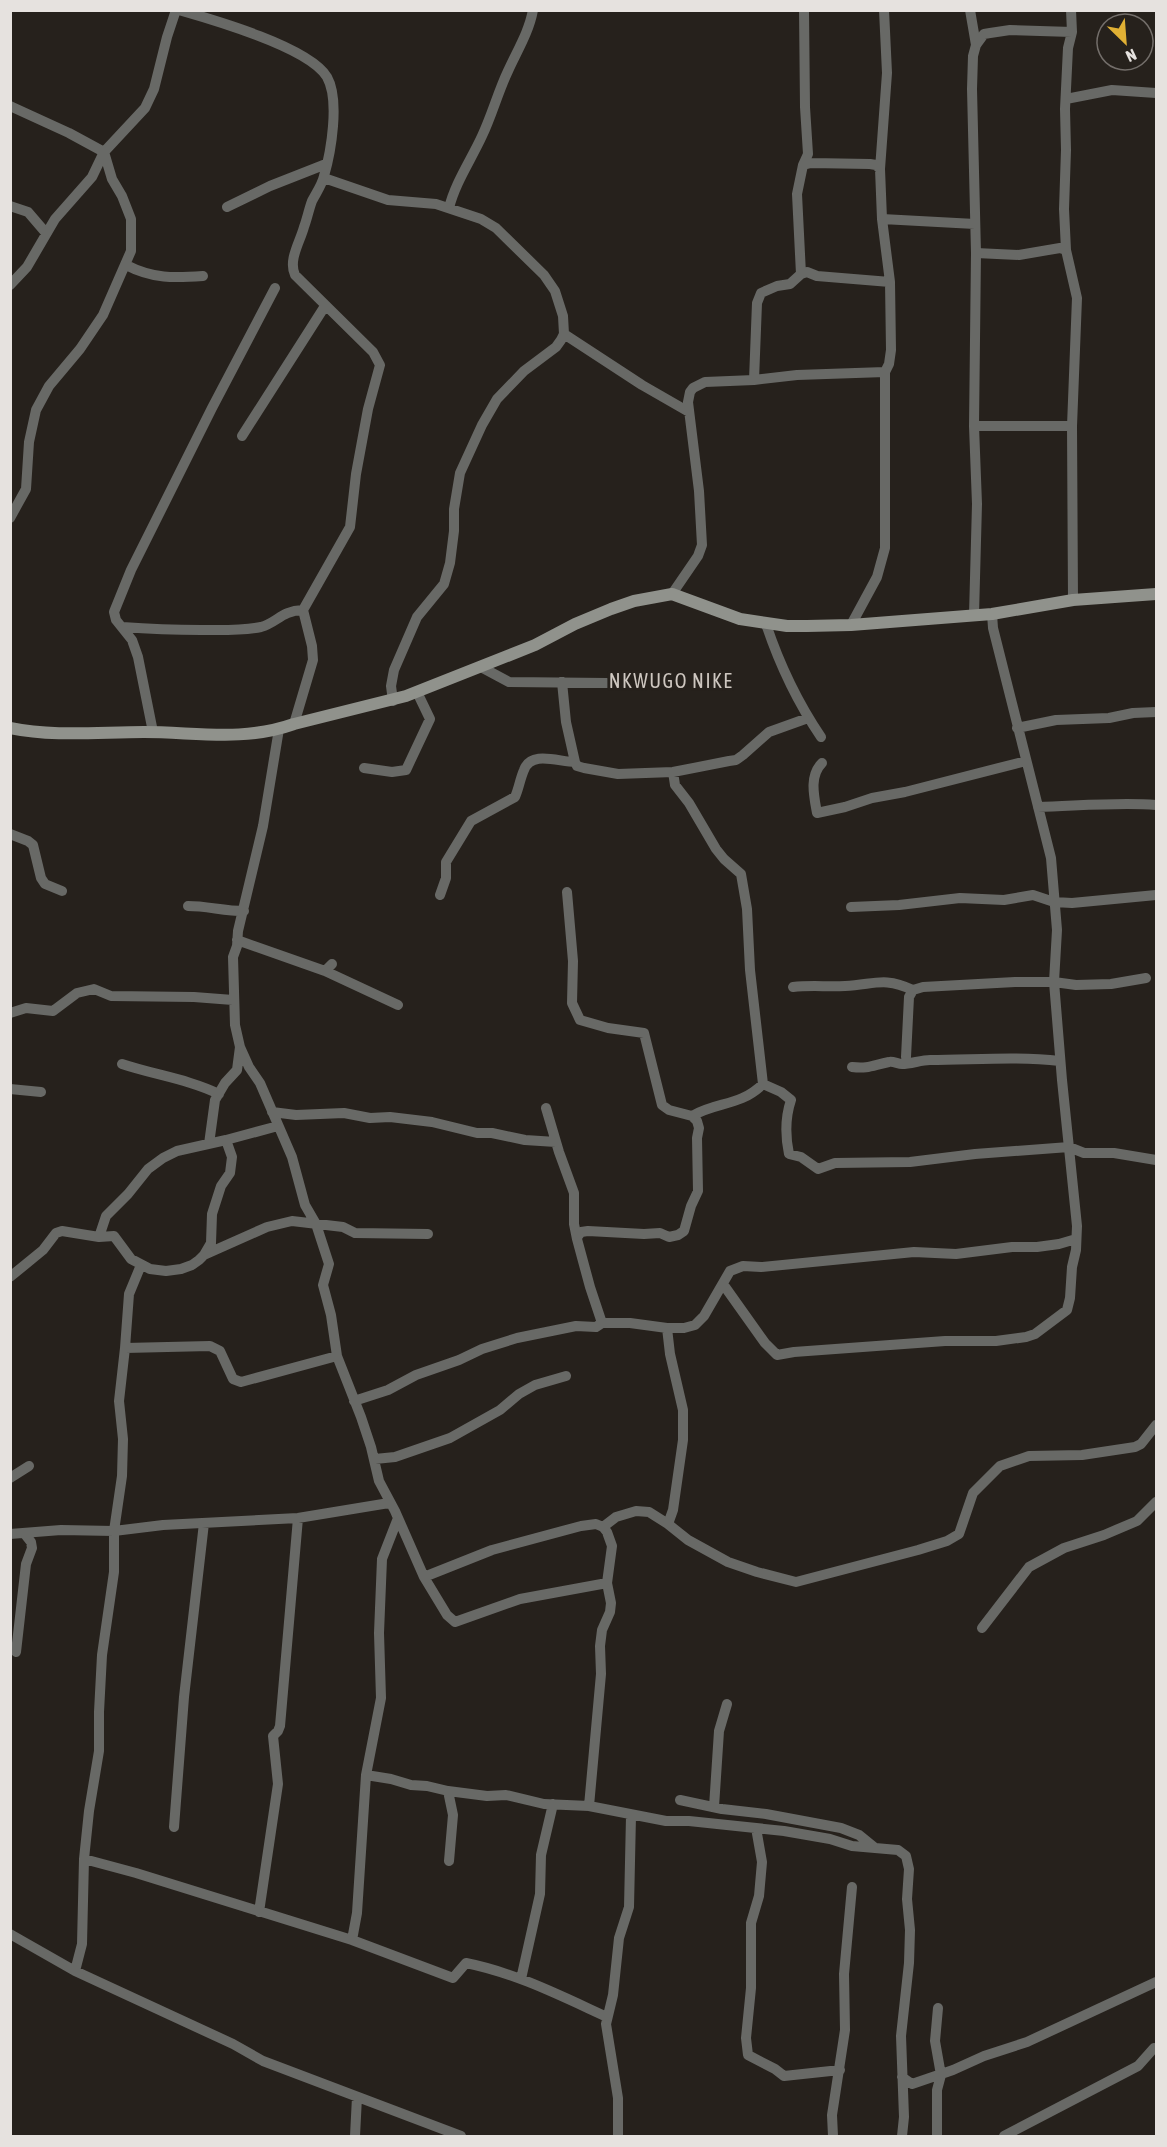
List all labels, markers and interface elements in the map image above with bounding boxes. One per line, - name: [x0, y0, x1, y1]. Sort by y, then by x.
- north arrow: [1095, 12, 1155, 72]
- text: N: [1123, 45, 1139, 66]
- district label: NKWUGO NIKE: [609, 669, 733, 692]

